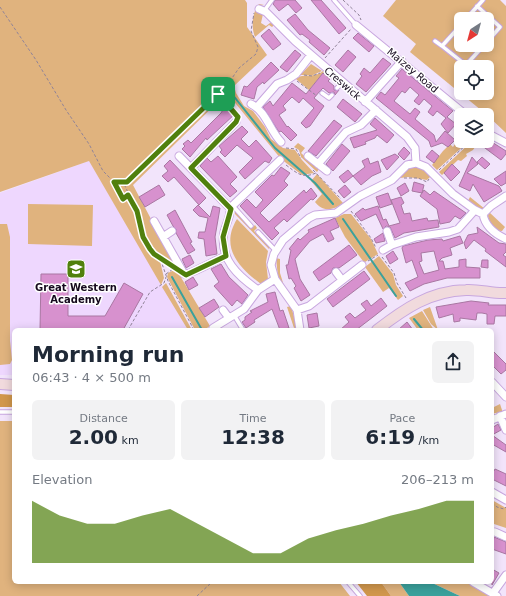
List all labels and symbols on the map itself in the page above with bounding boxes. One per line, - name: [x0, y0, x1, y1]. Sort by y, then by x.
- north arrow: [454, 12, 494, 52]
- street label: Maizey Road: [385, 46, 440, 95]
- street label: Creswick: [322, 65, 363, 102]
- pin: [201, 77, 235, 111]
- school or university icon: Great Western Academy: [65, 258, 87, 280]
- place label: Great Western Academy: [35, 282, 117, 305]

